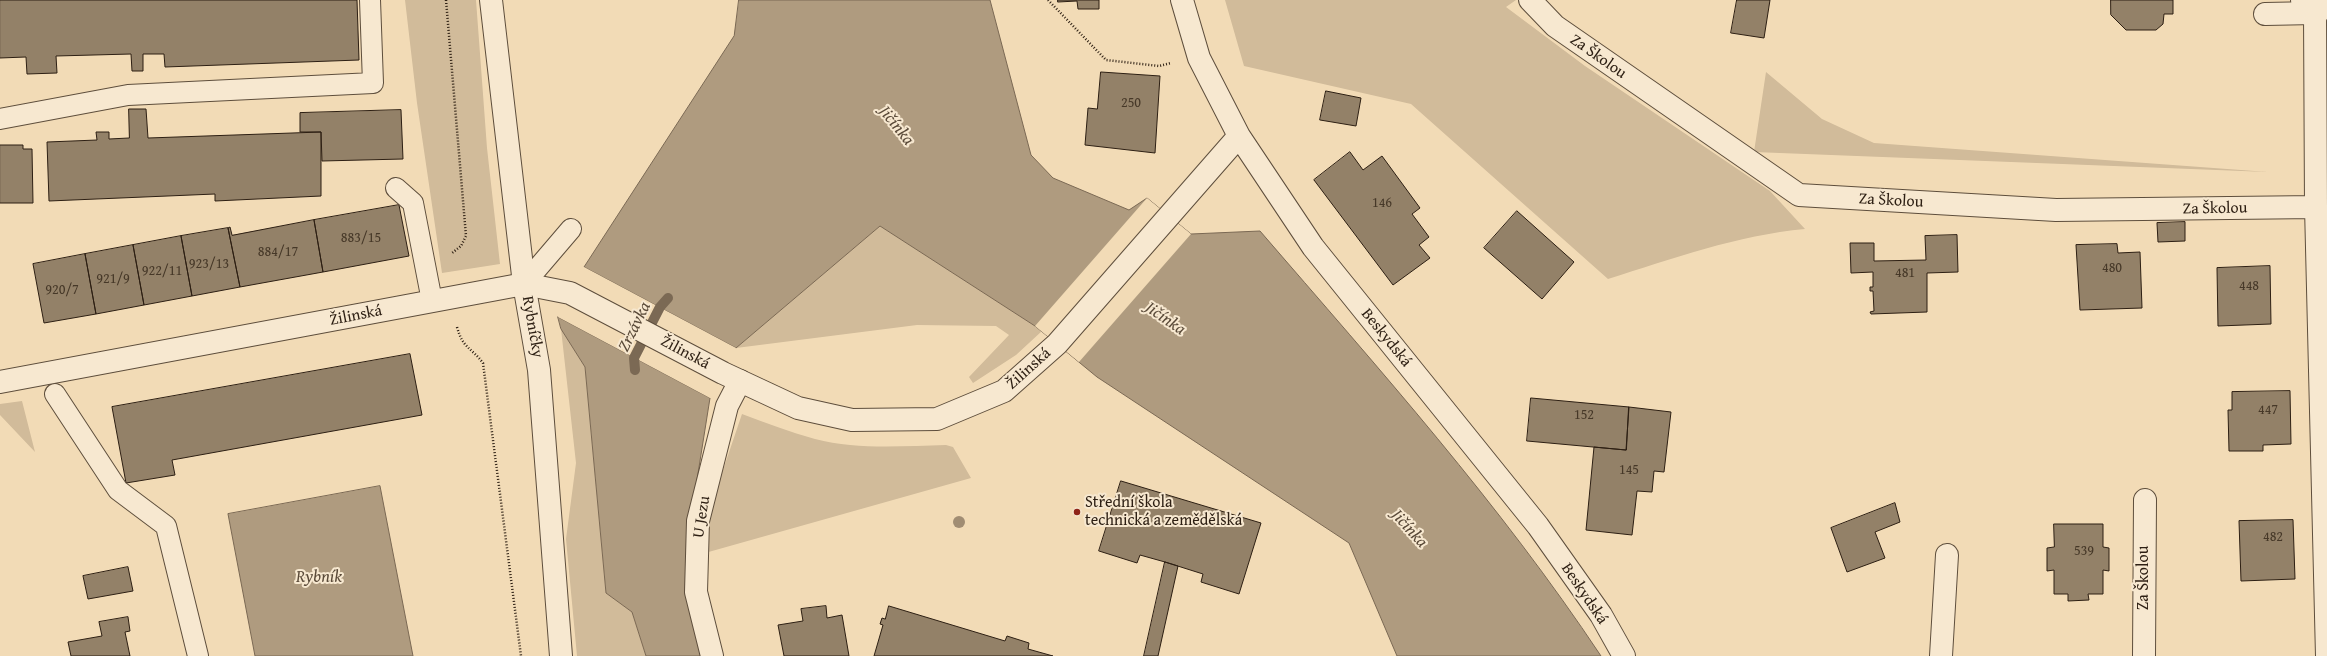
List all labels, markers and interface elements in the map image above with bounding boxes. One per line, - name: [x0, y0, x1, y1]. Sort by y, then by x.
- street label: Za Školou: [1566, 31, 1630, 83]
- house number: 250: [1121, 95, 1141, 111]
- water label: Jičínka: [874, 102, 918, 150]
- street label: Za Školou: [1858, 190, 1924, 212]
- house number: 146: [1372, 195, 1392, 211]
- street label: Za Školou: [2183, 199, 2247, 219]
- house number: 883/15: [341, 230, 381, 246]
- house number: 884/17: [258, 244, 298, 260]
- house number: 923/13: [189, 256, 229, 272]
- house number: 480: [2102, 260, 2122, 276]
- house number: 922/11: [142, 263, 182, 279]
- house number: 481: [1895, 265, 1915, 281]
- house number: 921/9: [96, 271, 130, 287]
- house number: 448: [2239, 278, 2259, 294]
- house number: 920/7: [45, 282, 79, 298]
- street label: Rybníčky: [517, 295, 547, 359]
- water label: Jičínka: [1141, 298, 1189, 340]
- water label: Zrzávka: [614, 299, 656, 355]
- street label: Žilinská: [328, 302, 384, 330]
- street label: Beskydská: [1357, 305, 1415, 371]
- street label: Žilinská: [657, 332, 713, 374]
- street label: Žilinská: [1003, 344, 1055, 394]
- house number: 447: [2258, 402, 2278, 418]
- house number: 152: [1574, 407, 1594, 423]
- house number: 145: [1619, 462, 1639, 478]
- place label: Střední škola technická a zemědělská: [1085, 493, 1242, 531]
- street label: U Jezu: [689, 495, 715, 539]
- water label: Jičínka: [1386, 506, 1432, 552]
- marker: Střední škola technická a zemědělská: [1072, 507, 1082, 517]
- house number: 482: [2263, 529, 2283, 545]
- house number: 539: [2074, 543, 2094, 559]
- street label: Za Školou: [2134, 546, 2154, 610]
- street label: Beskydská: [1557, 560, 1611, 628]
- water label: Rybník: [296, 568, 342, 588]

